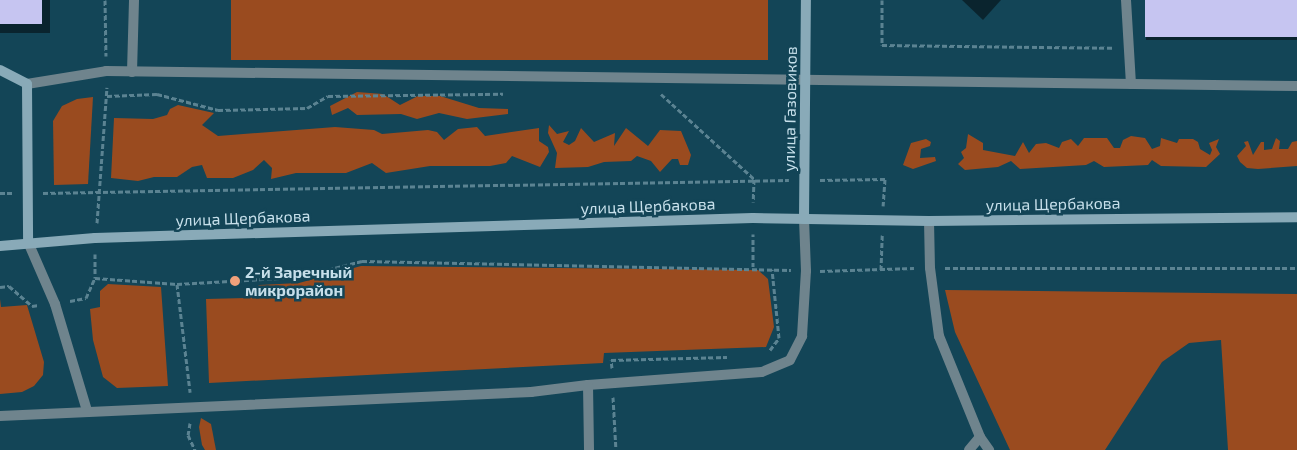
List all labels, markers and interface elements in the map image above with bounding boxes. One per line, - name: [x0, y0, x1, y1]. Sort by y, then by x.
- street label: улица Газовиков: [779, 46, 801, 172]
- street label: улица Щербакова: [985, 193, 1121, 215]
- street label: улица Щербакова: [580, 194, 716, 218]
- street label: улица Щербакова: [175, 206, 311, 230]
- place label: 2-й Заречный микрорайон: [245, 262, 352, 300]
- marker: 2-й Заречный микрорайон: [229, 275, 241, 287]

